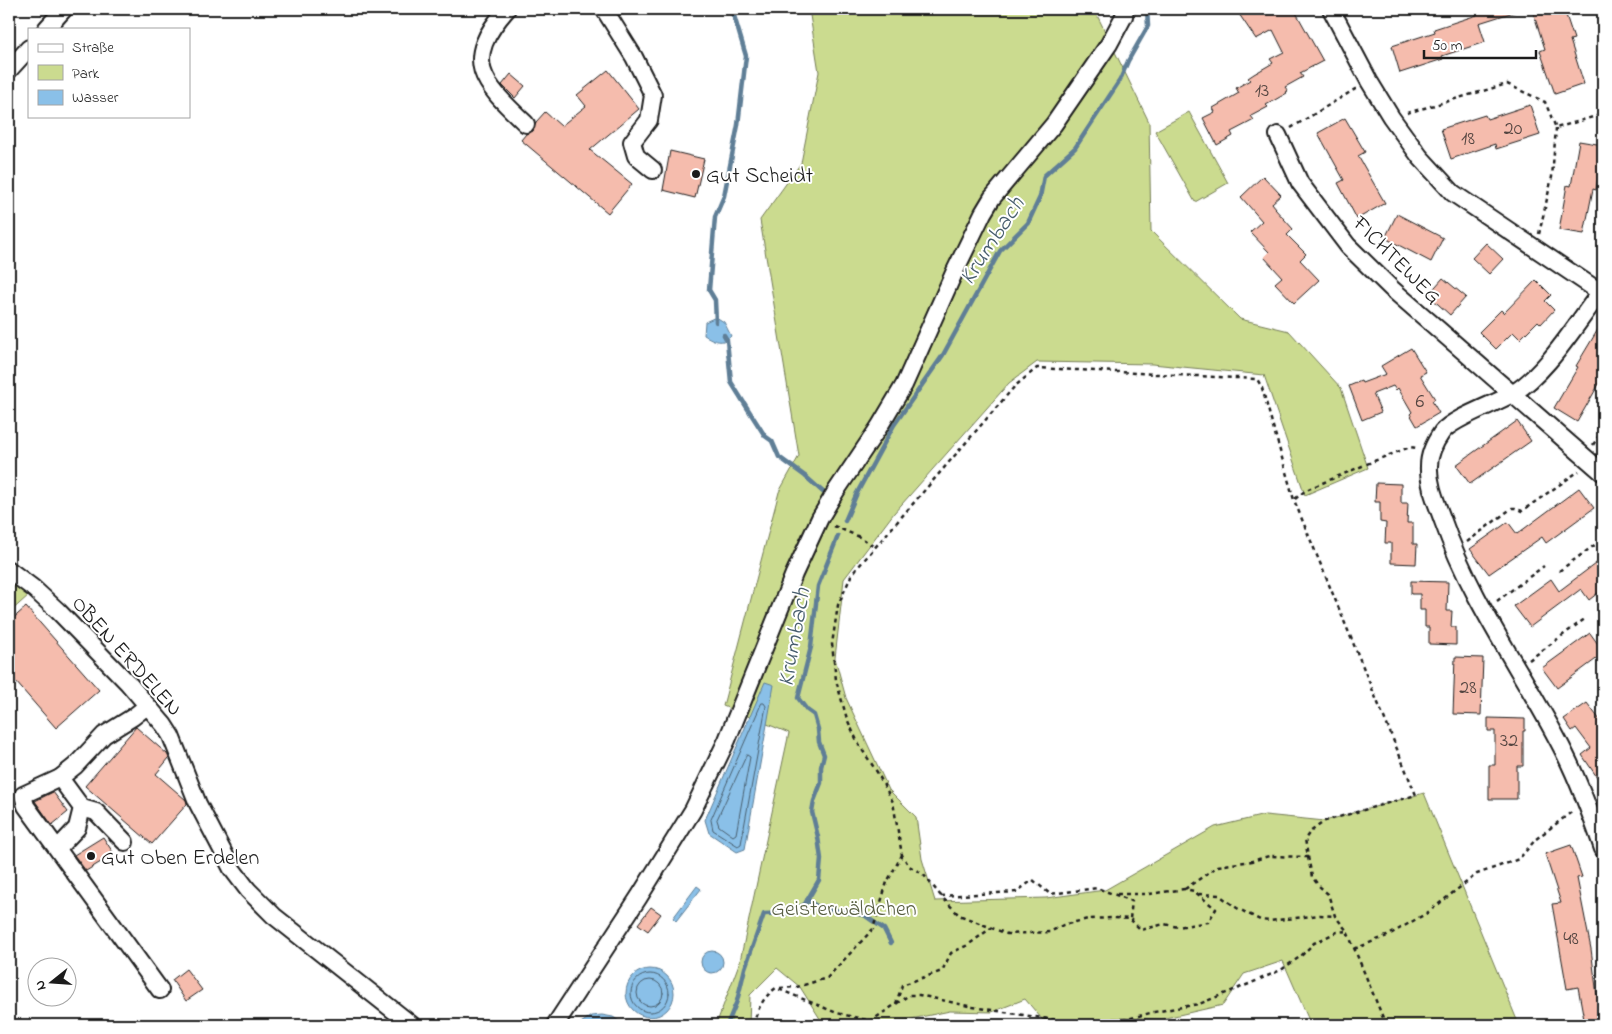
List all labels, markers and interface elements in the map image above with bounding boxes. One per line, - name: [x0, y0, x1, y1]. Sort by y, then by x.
- legend: [28, 28, 190, 118]
- scale bar: [1424, 28, 1537, 60]
- text: 50 m: [1432, 35, 1463, 57]
- text: Straße: [72, 37, 114, 59]
- text: Park: [72, 63, 100, 85]
- house number: 13: [1255, 77, 1269, 106]
- text: Wasser: [72, 87, 119, 109]
- house number: 20: [1504, 115, 1523, 144]
- house number: 18: [1461, 125, 1475, 154]
- place label: Gut Scheidt: [706, 161, 814, 193]
- marker: Gut Scheidt: [690, 168, 702, 180]
- water label: Krumbach: [951, 190, 1035, 292]
- street label: FICHTEWEG: [1343, 209, 1448, 313]
- house number: 6: [1416, 388, 1425, 417]
- water label: Krumbach: [770, 585, 821, 689]
- street label: OBEN ERDELEN: [63, 590, 189, 724]
- house number: 28: [1459, 674, 1477, 703]
- house number: 32: [1500, 727, 1518, 756]
- place label: Gut Oben Erdelen: [101, 843, 259, 875]
- marker: Gut Oben Erdelen: [85, 850, 97, 862]
- park label: Geisterwäldchen: [771, 894, 917, 926]
- house number: 48: [1563, 925, 1579, 954]
- north arrow: [28, 956, 78, 1006]
- text: N: [30, 978, 52, 993]

